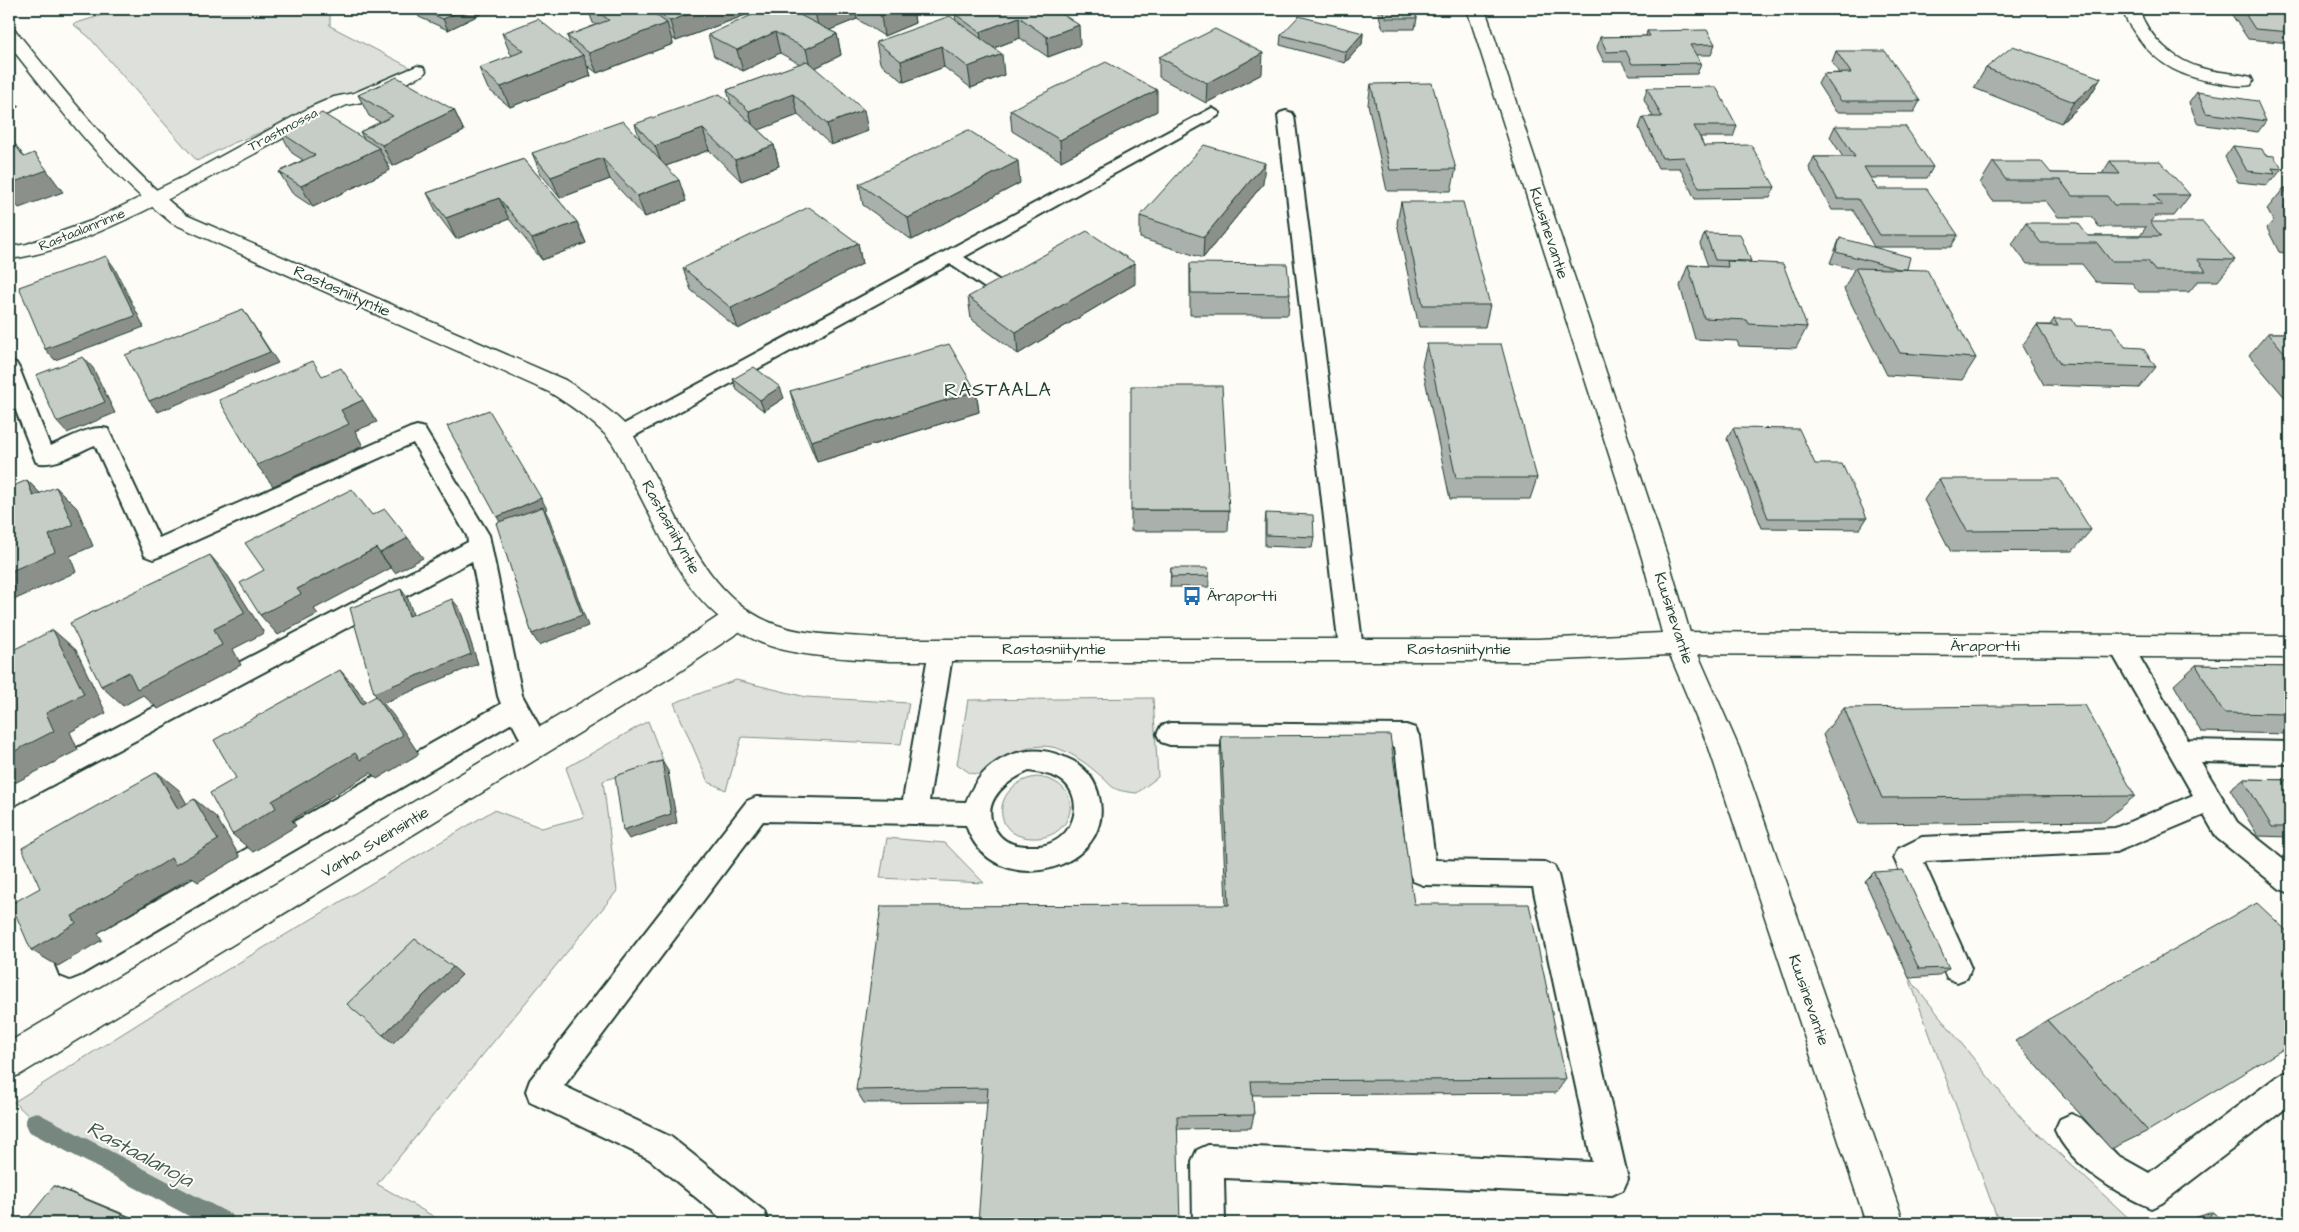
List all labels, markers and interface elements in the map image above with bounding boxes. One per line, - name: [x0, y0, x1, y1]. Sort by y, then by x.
- street label: Trastmossa: [245, 103, 321, 157]
- street label: Kuusinevantie: [1524, 184, 1574, 282]
- street label: Rastaalanrinne: [36, 203, 129, 256]
- street label: Rastasniityntie: [290, 260, 394, 323]
- district label: RASTAALA: [944, 377, 1052, 404]
- street label: Rastasniityntie: [635, 476, 706, 579]
- street label: Kuusinevantie: [1649, 569, 1699, 667]
- bus stop icon: Äraportti: [1181, 585, 1203, 607]
- place label: Äraportti: [1207, 585, 1277, 607]
- street label: Äraportti: [1950, 635, 2020, 657]
- street label: Rastasniityntie: [1002, 638, 1106, 661]
- street label: Rastasniityntie: [1407, 638, 1511, 661]
- street label: Vanha Sveinsintie: [317, 801, 433, 883]
- street label: Kuusinevantie: [1783, 951, 1835, 1049]
- water label: Rastaalanoja: [82, 1114, 200, 1195]

